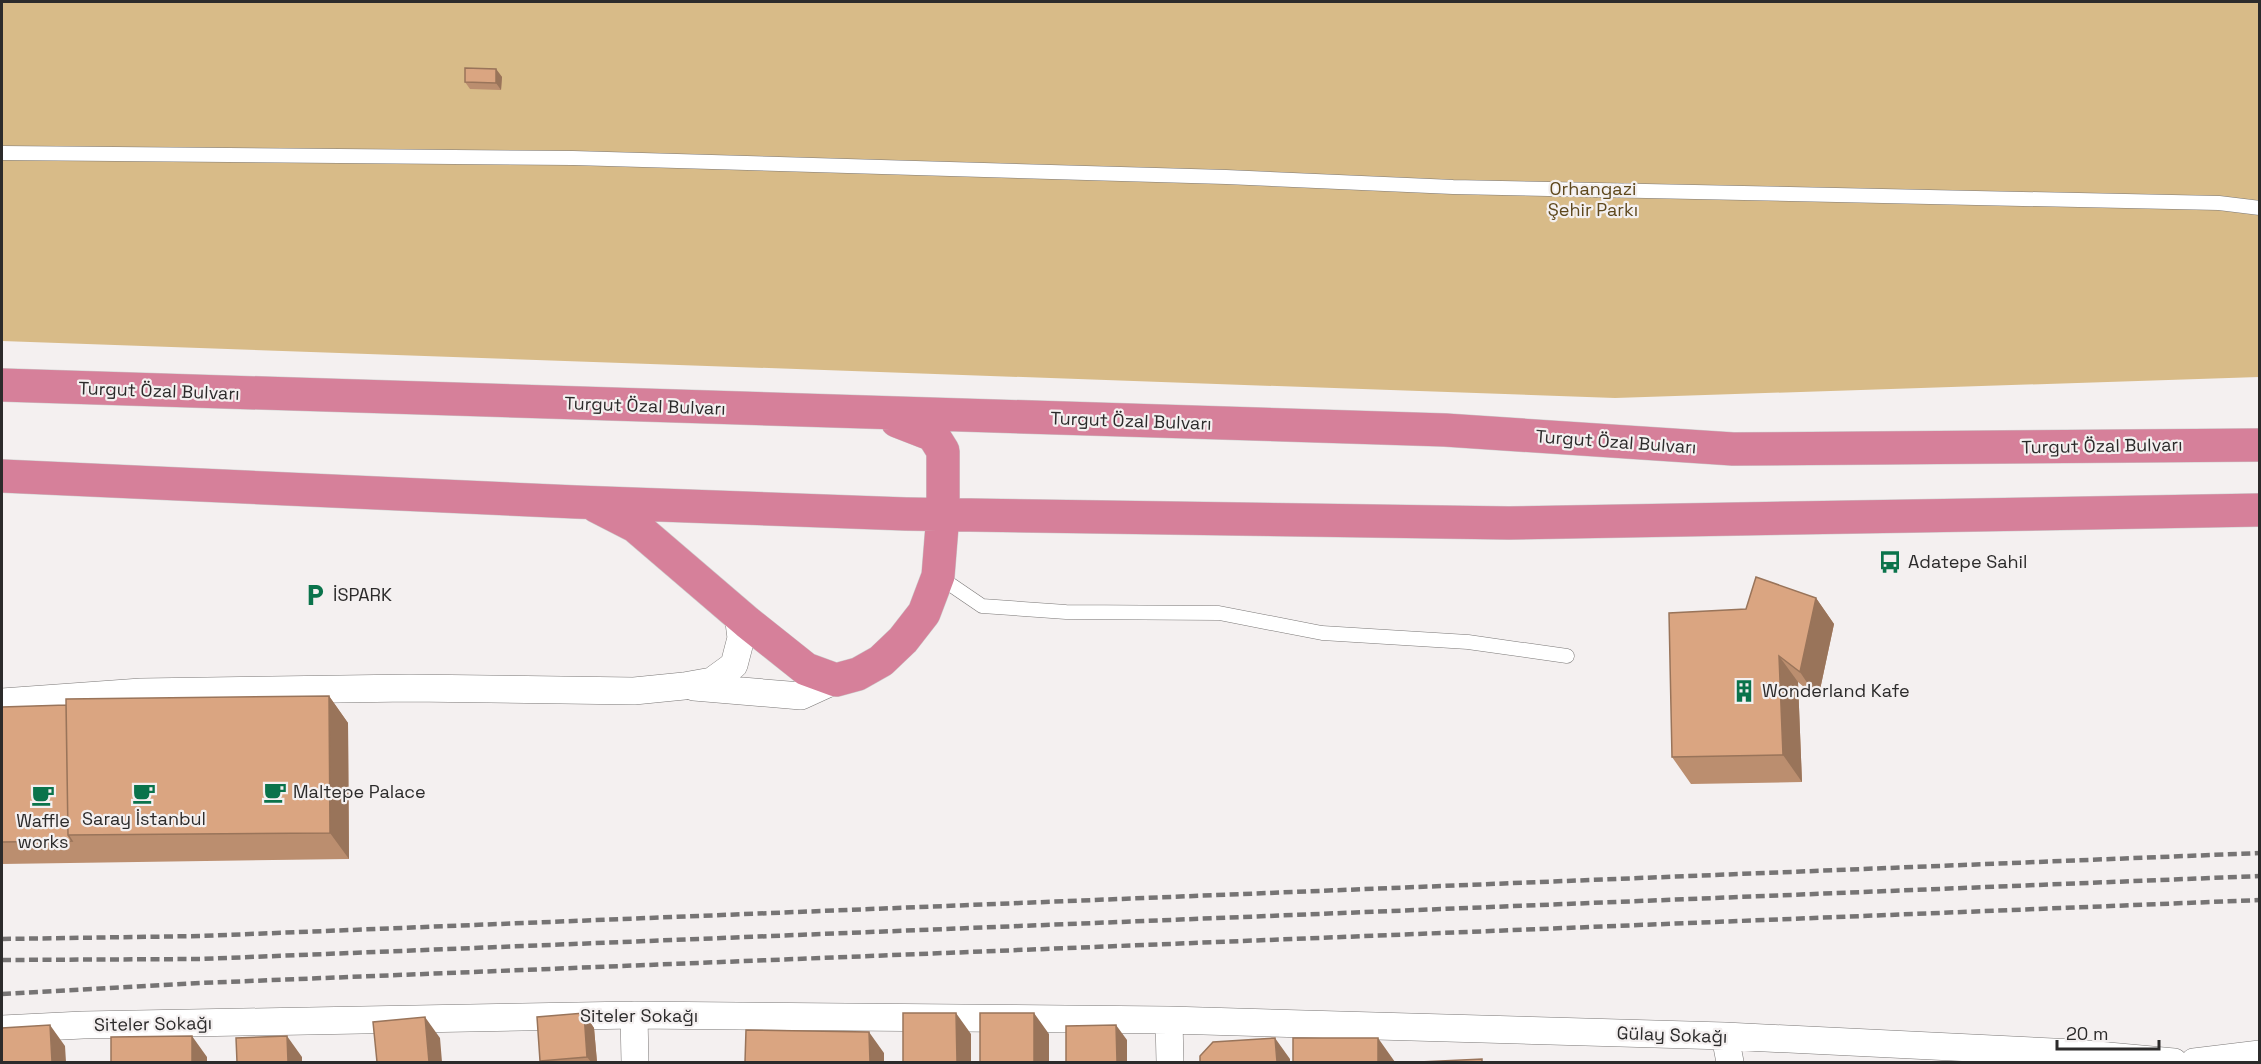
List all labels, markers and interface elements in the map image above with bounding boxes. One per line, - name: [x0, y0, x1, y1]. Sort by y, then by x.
- park label: Orhangazi Şehir Parkı: [1548, 177, 1638, 221]
- street label: Turgut Özal Bulvarı: [78, 376, 240, 405]
- street label: Turgut Özal Bulvarı: [564, 391, 726, 420]
- street label: Turgut Özal Bulvarı: [1050, 406, 1212, 435]
- street label: Turgut Özal Bulvarı: [1535, 424, 1697, 459]
- street label: Turgut Özal Bulvarı: [2021, 433, 2183, 458]
- bus stop icon: Adatepe Sahil: [1877, 549, 1903, 575]
- place label: Adatepe Sahil: [1908, 550, 2027, 573]
- parking icon: İSPARK: [302, 582, 328, 608]
- place label: İSPARK: [333, 583, 392, 606]
- building icon: Wonderland Kafe: [1731, 678, 1757, 704]
- place label: Wonderland Kafe: [1762, 679, 1910, 702]
- cafe icon: Maltepe Palace: [262, 779, 288, 805]
- cafe icon: Saray İstanbul: [131, 780, 157, 806]
- place label: Maltepe Palace: [293, 780, 426, 803]
- cafe icon: Waffle works: [30, 782, 56, 808]
- place label: Saray İstanbul: [82, 807, 206, 830]
- place label: Waffle works: [16, 809, 70, 853]
- street label: Siteler Sokağı: [580, 1004, 698, 1027]
- street label: Siteler Sokağı: [94, 1011, 212, 1036]
- scale bar: [2057, 1013, 2159, 1051]
- street label: Gülay Sokağı: [1616, 1021, 1728, 1048]
- text: 20 m: [2066, 1022, 2109, 1045]

